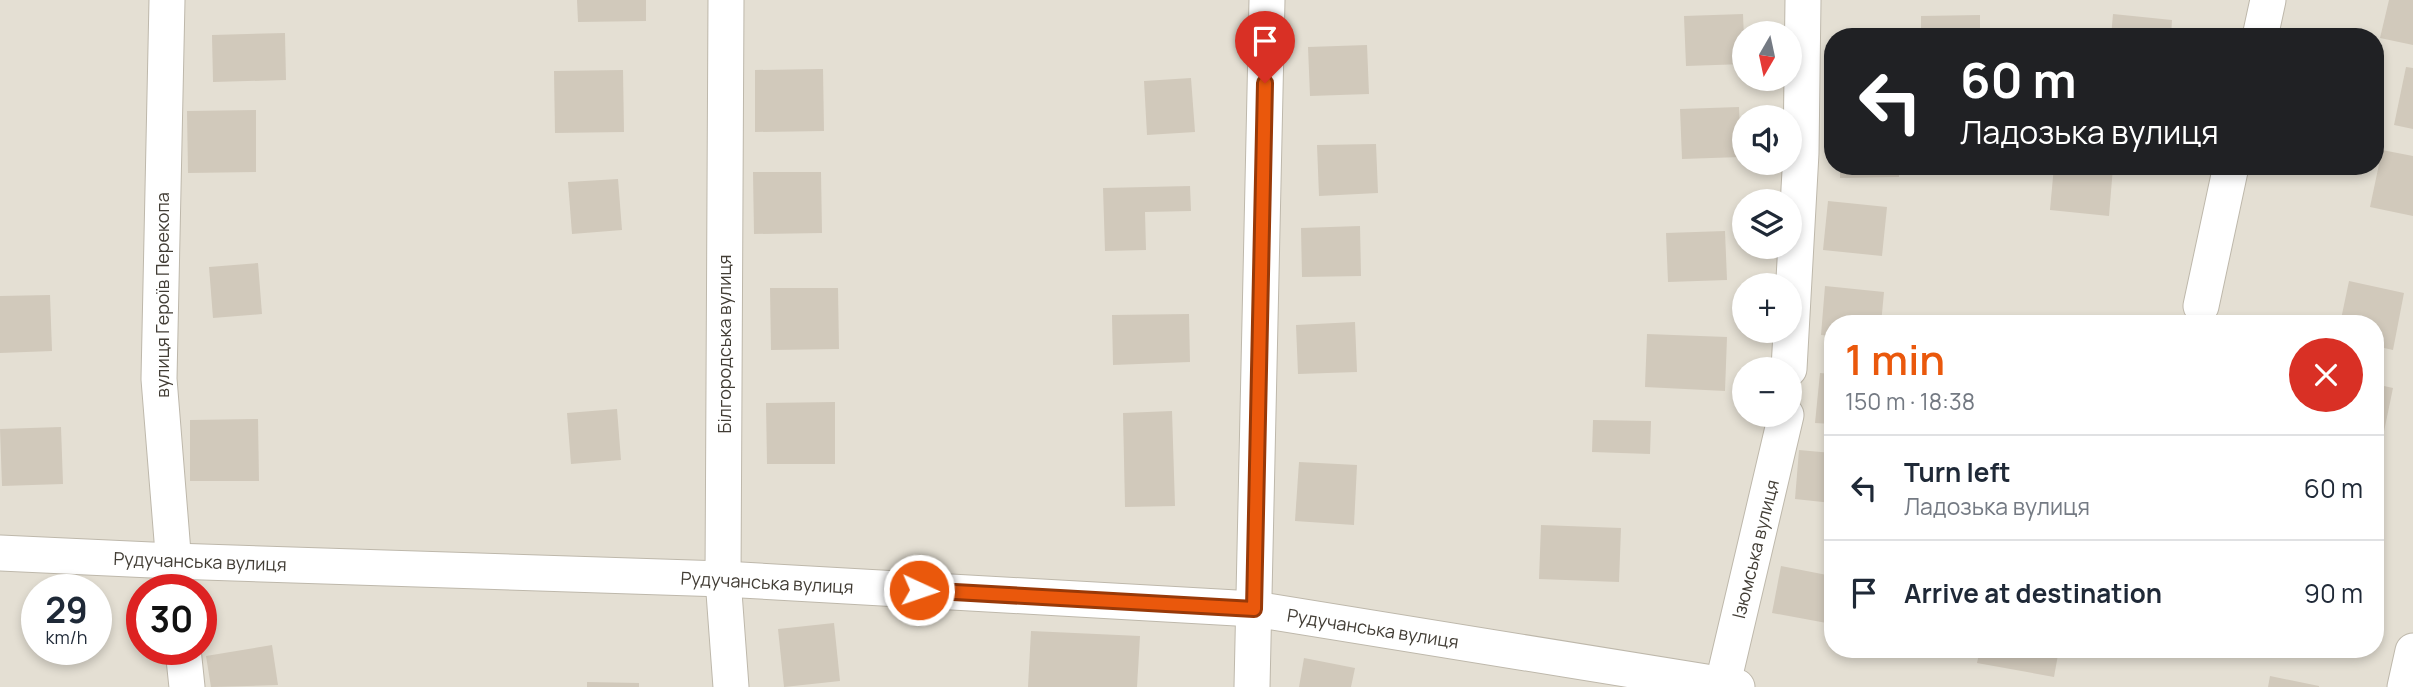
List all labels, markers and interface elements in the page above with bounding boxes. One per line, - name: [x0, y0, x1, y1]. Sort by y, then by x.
- pin: [1235, 11, 1295, 83]
- north arrow: [1732, 21, 1802, 91]
- map controls: [1732, 21, 1802, 427]
- icon: arrive: [1246, 22, 1284, 60]
- text: 60 m: [1960, 46, 2077, 113]
- icon: left: [1845, 56, 1936, 147]
- button: sound: [1732, 105, 1802, 175]
- text: Ладозька вулиця: [1960, 110, 2219, 154]
- button: layers: [1732, 189, 1802, 259]
- street label: вулиця Героїв Перекопа: [150, 192, 174, 398]
- street label: Білгородська вулиця: [712, 255, 736, 433]
- button: +: [1732, 273, 1802, 343]
- text: 1 min: [1845, 330, 1945, 388]
- button: close: [2289, 338, 2363, 412]
- button: −: [1732, 357, 1802, 427]
- text: 150 m · 18:38: [1845, 385, 1975, 417]
- text: Turn left: [1904, 454, 2011, 490]
- icon: left: [1845, 469, 1883, 507]
- text: 60 m: [2304, 470, 2363, 506]
- street label: Ізюмська вулиця: [1726, 477, 1784, 621]
- text: Ладозька вулиця: [1904, 490, 2090, 522]
- street label: Рудучанська вулиця: [113, 546, 287, 576]
- position arrow: [882, 553, 956, 627]
- street label: Рудучанська вулиця: [680, 565, 854, 599]
- speed limit sign: 30: [126, 574, 217, 665]
- icon: arrive: [1845, 574, 1883, 612]
- text: Arrive at destination: [1904, 575, 2162, 611]
- text: 90 m: [2304, 575, 2363, 611]
- text: 29: [45, 586, 88, 634]
- street label: Рудучанська вулиця: [1286, 603, 1460, 653]
- text: km/h: [46, 625, 87, 649]

